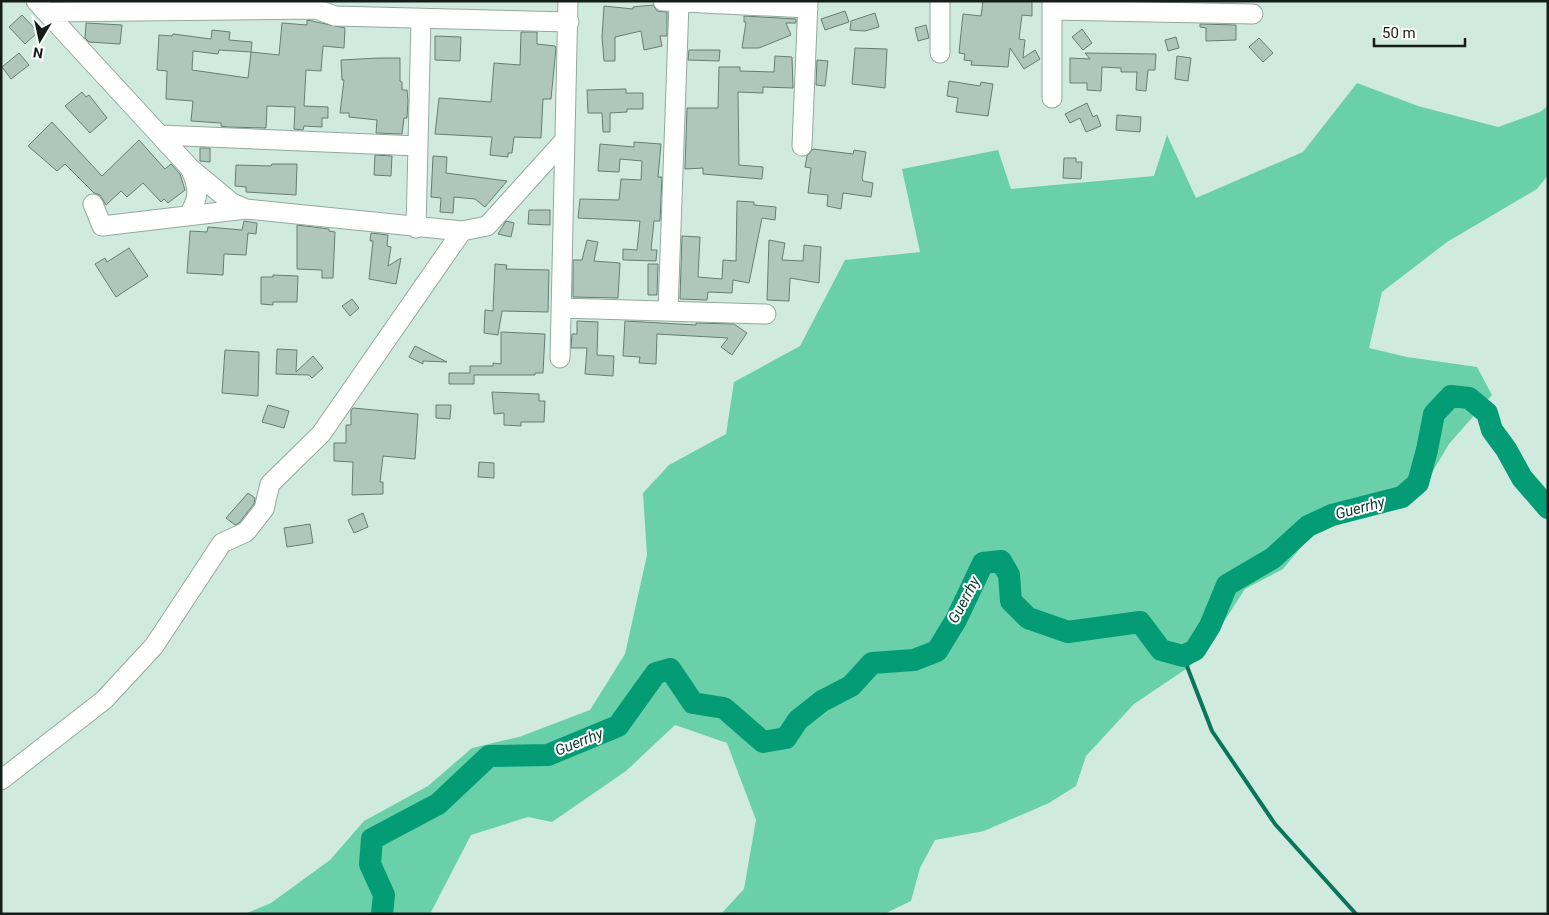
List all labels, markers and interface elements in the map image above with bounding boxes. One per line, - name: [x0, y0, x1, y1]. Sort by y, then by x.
- north arrow: [15, 15, 65, 65]
- scale bar: [1374, 15, 1465, 47]
- text: 50 m: [1382, 24, 1416, 42]
- text: N: [32, 44, 44, 62]
- water label: Guerrhy: [1333, 492, 1388, 523]
- water label: Guerrhy: [944, 573, 984, 626]
- water label: Guerrhy: [552, 724, 607, 760]

